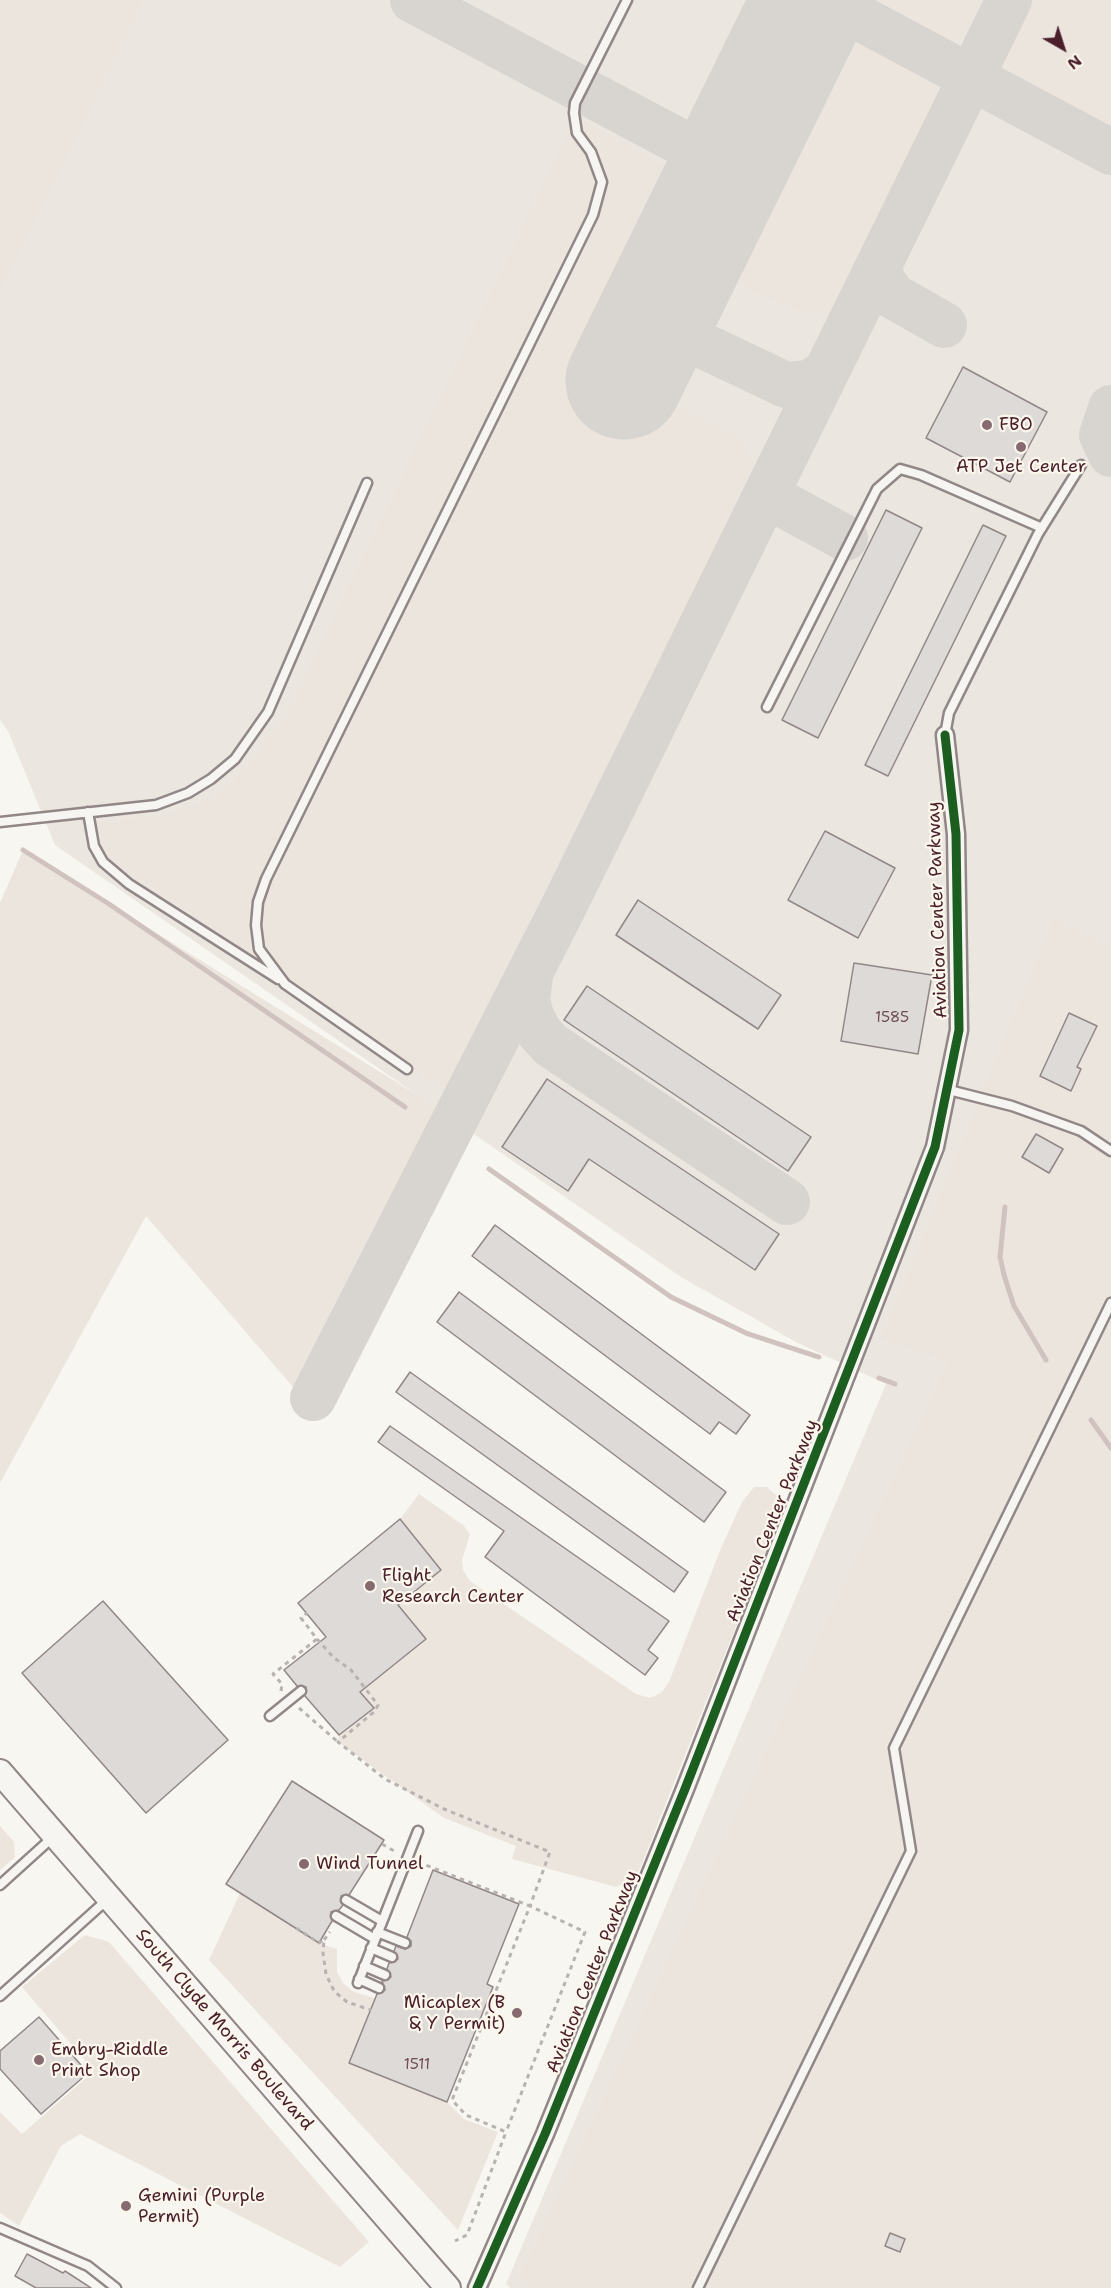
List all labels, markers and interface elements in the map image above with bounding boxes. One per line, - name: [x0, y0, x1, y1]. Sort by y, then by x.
- north arrow: [1033, 18, 1093, 78]
- text: N: [1063, 50, 1086, 75]
- place label: FBO: [999, 414, 1033, 436]
- marker: FBO: [980, 418, 994, 432]
- marker: ATP Jet Center: [1014, 440, 1028, 454]
- place label: ATP Jet Center: [956, 456, 1086, 478]
- street label: Aviation Center Parkway: [923, 801, 953, 1019]
- house number: 1585: [875, 1009, 909, 1027]
- street label: Aviation Center Parkway: [722, 1416, 824, 1626]
- place label: Flight Research Center: [382, 1565, 524, 1608]
- marker: Flight Research Center: [363, 1579, 377, 1593]
- place label: Wind Tunnel: [316, 1853, 423, 1875]
- marker: Wind Tunnel: [297, 1857, 311, 1871]
- street label: Aviation Center Parkway: [542, 1867, 644, 2077]
- street label: South Clyde Morris Boulevard: [131, 1925, 317, 2135]
- place label: Micaplex (B & Y Permit): [404, 1992, 505, 2034]
- marker: Micaplex (B & Y Permit): [510, 2006, 524, 2020]
- place label: Embry-Riddle Print Shop: [51, 2039, 168, 2082]
- marker: Embry-Riddle Print Shop: [32, 2053, 46, 2067]
- house number: 1511: [404, 2056, 430, 2074]
- place label: Gemini (Purple Permit): [138, 2185, 265, 2228]
- marker: Gemini (Purple Permit): [119, 2199, 133, 2213]

